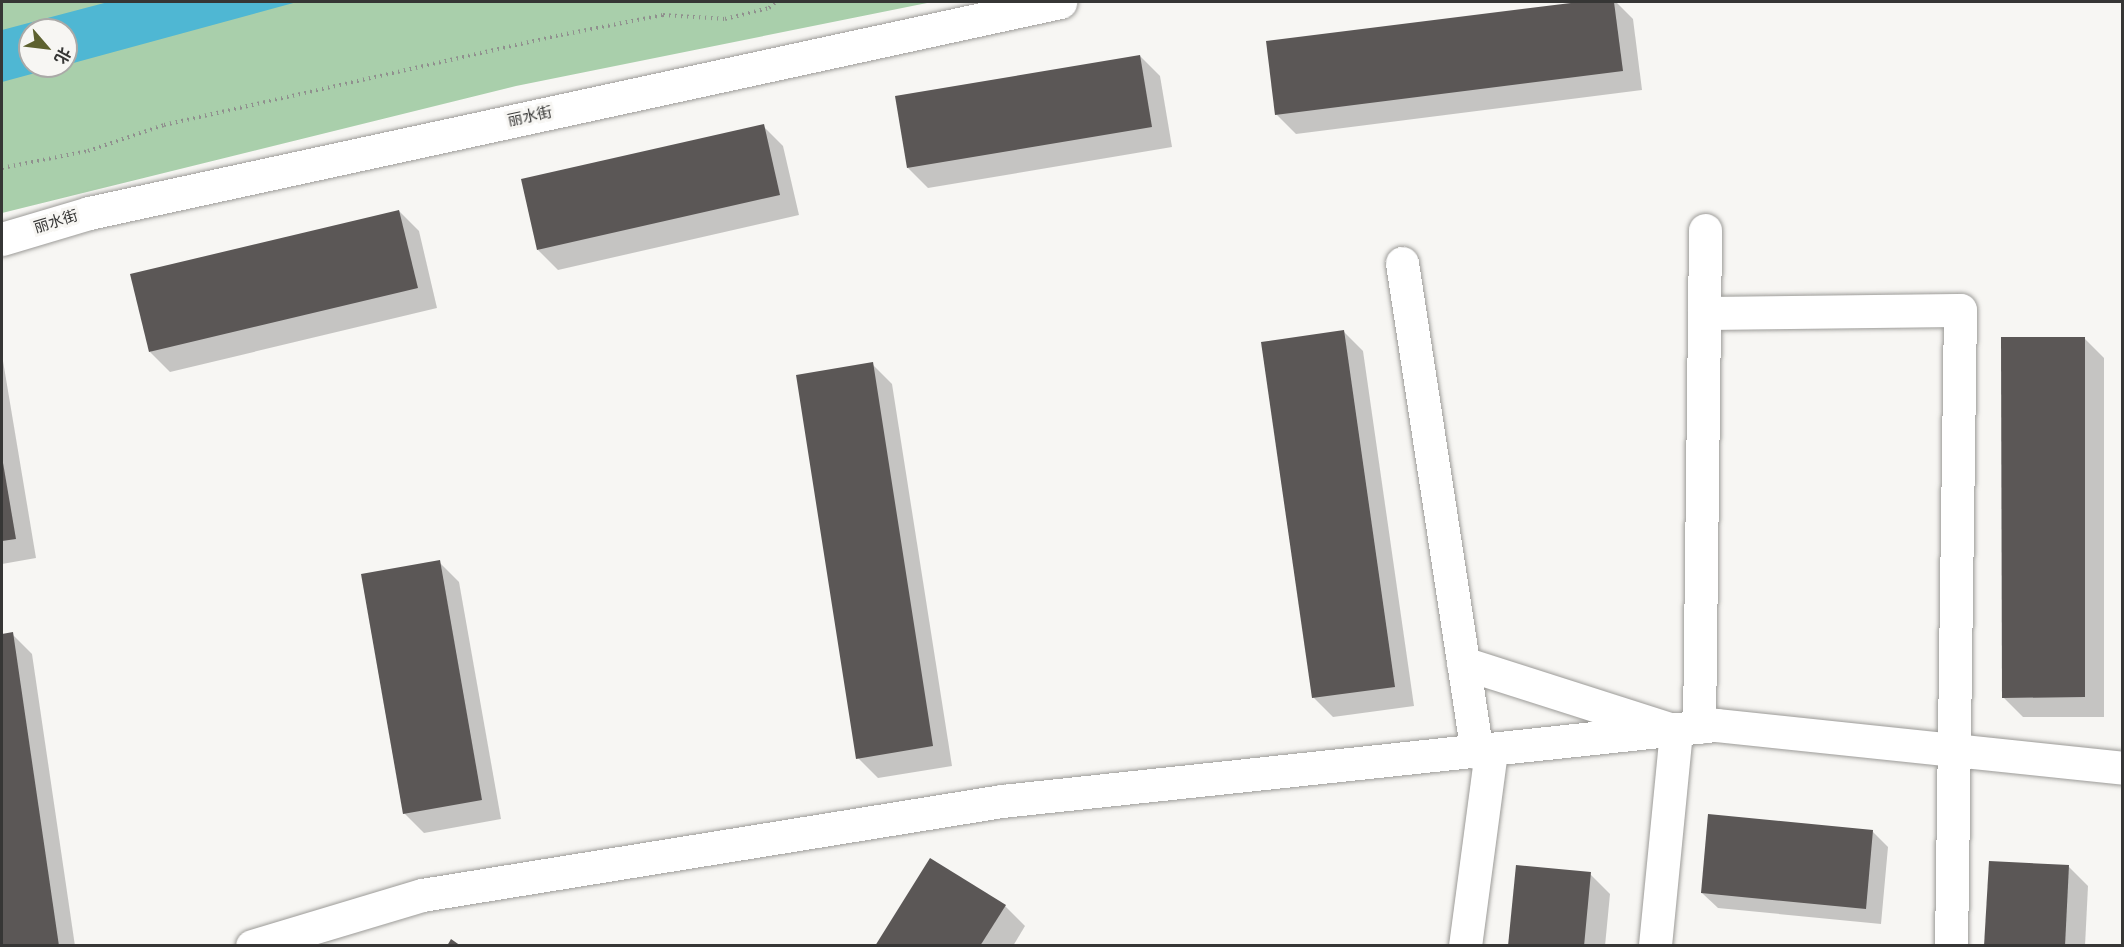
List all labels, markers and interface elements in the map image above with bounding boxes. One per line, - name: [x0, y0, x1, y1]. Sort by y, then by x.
- north arrow: [18, 18, 78, 78]
- text: 北: [50, 44, 75, 67]
- street label: 丽水街: [506, 104, 554, 130]
- street label: 丽水街: [32, 207, 80, 237]

